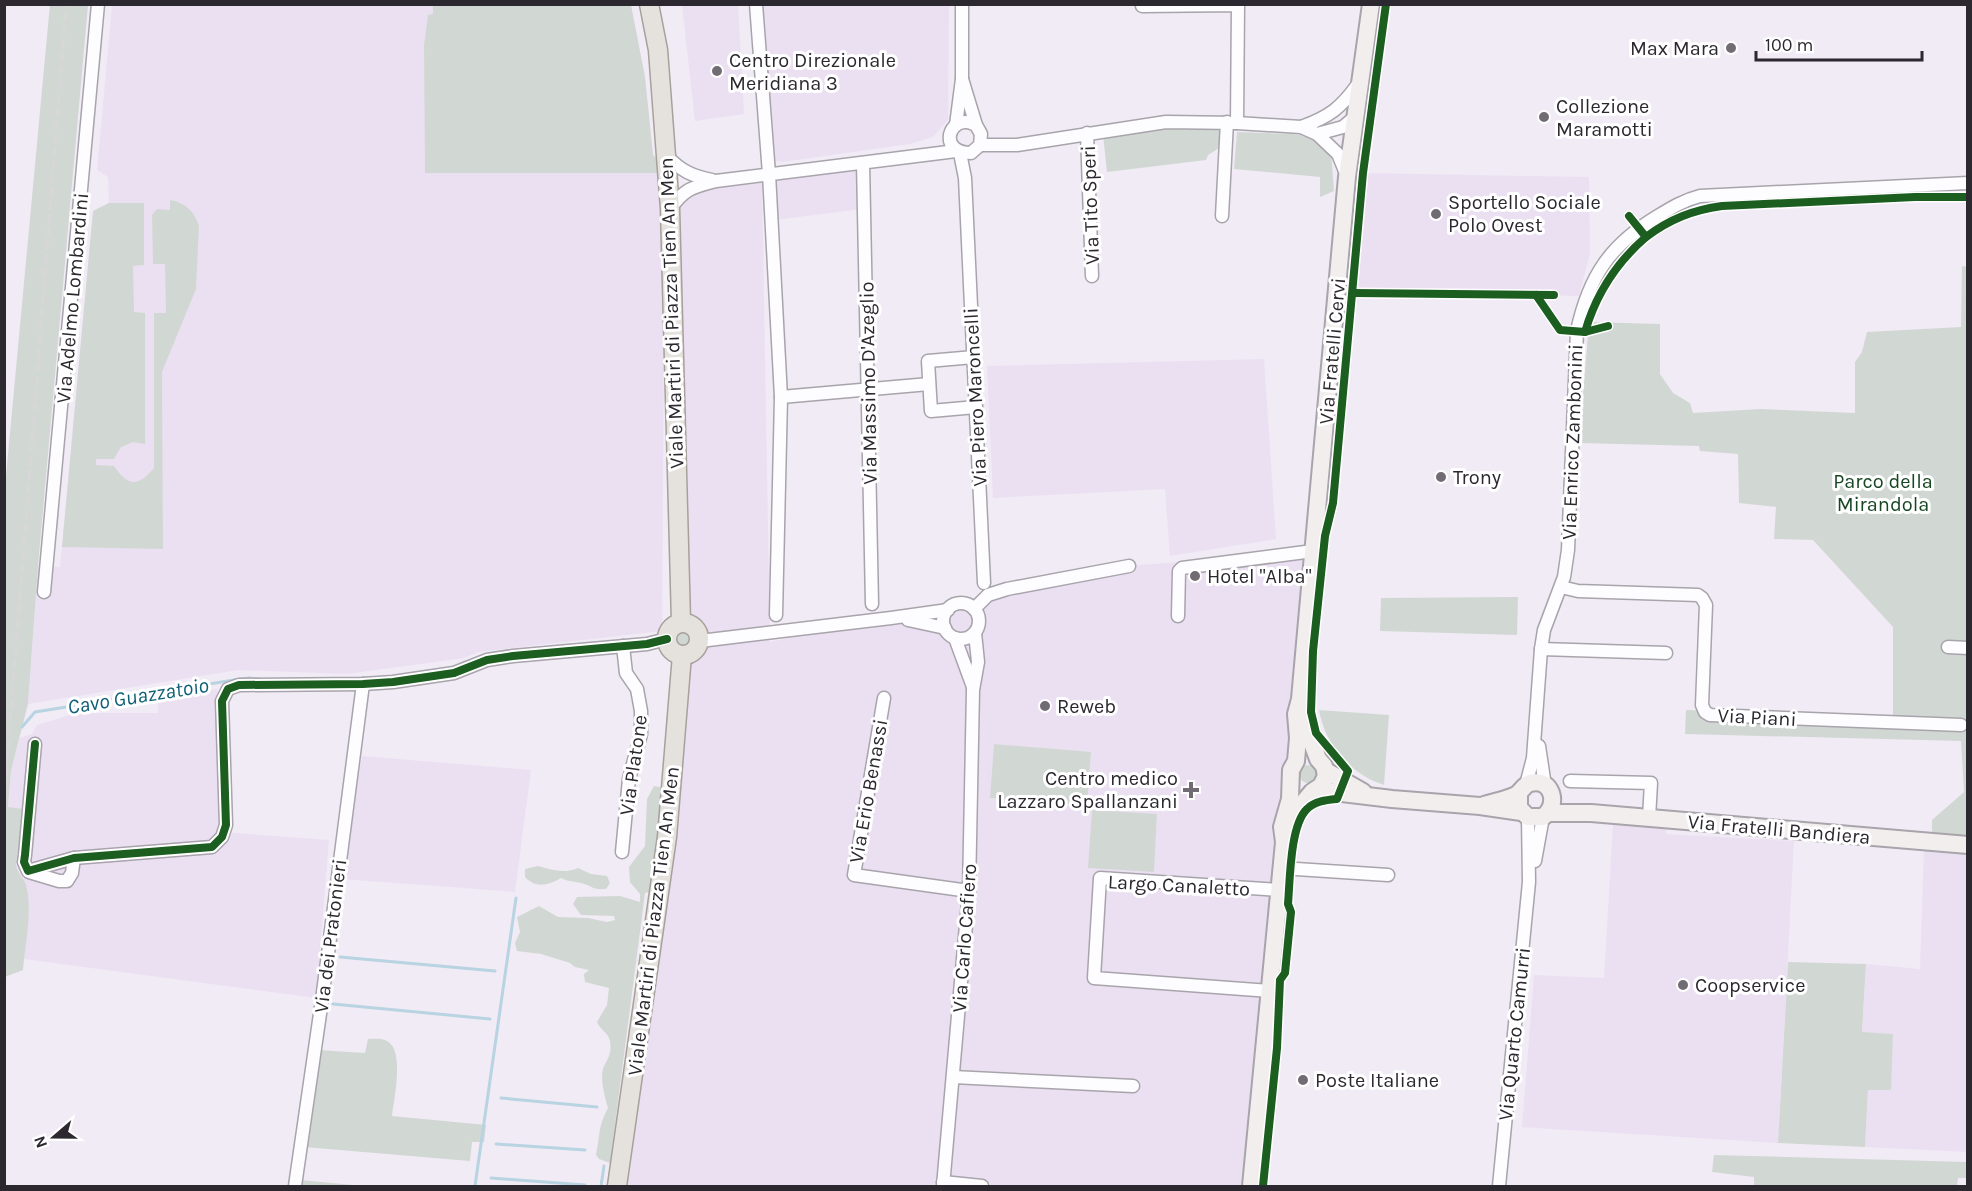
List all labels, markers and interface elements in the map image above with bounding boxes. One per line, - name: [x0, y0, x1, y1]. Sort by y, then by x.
- scale bar: [1756, 24, 1922, 62]
- text: 100 m: [1765, 34, 1813, 56]
- place label: Max Mara: [1630, 37, 1719, 60]
- marker: Max Mara: [1724, 41, 1738, 55]
- place label: Centro Direzionale Meridiana 3: [729, 49, 896, 95]
- marker: Centro Direzionale Meridiana 3: [710, 64, 724, 78]
- place label: Collezione Maramotti: [1556, 95, 1653, 141]
- marker: Collezione Maramotti: [1537, 110, 1551, 124]
- street label: Via Tito Speri: [1077, 145, 1104, 265]
- street label: Viale Martiri di Piazza Tien An Men: [655, 157, 688, 469]
- place label: Sportello Sociale Polo Ovest: [1448, 191, 1601, 237]
- street label: Via Adelmo Lombardini: [52, 192, 93, 404]
- marker: Sportello Sociale Polo Ovest: [1429, 207, 1443, 221]
- street label: Via Fratelli Cervi: [1315, 277, 1350, 425]
- street label: Via Massimo D'Azeglio: [855, 281, 882, 485]
- street label: Via Piero Maroncelli: [959, 307, 992, 487]
- street label: Via Enrico Zambonini: [1558, 344, 1587, 540]
- place label: Trony: [1453, 466, 1501, 489]
- marker: Trony: [1434, 470, 1448, 484]
- park label: Parco della Mirandola: [1833, 470, 1933, 516]
- place label: Hotel "Alba": [1207, 565, 1312, 588]
- marker: Hotel "Alba": [1188, 569, 1202, 583]
- water label: Cavo Guazzatoio: [66, 673, 211, 719]
- place label: Reweb: [1057, 695, 1116, 718]
- marker: Reweb: [1038, 699, 1052, 713]
- street label: Via Piani: [1717, 704, 1797, 731]
- street label: Via Platone: [615, 713, 652, 817]
- street label: Via Erio Benassi: [845, 717, 892, 865]
- street label: Viale Martiri di Piazza Tien An Men: [623, 765, 684, 1077]
- place label: Centro medico Lazzaro Spallanzani: [997, 767, 1178, 813]
- marker: Centro medico Lazzaro Spallanzani: [1182, 781, 1200, 799]
- street label: Via Fratelli Bandiera: [1687, 810, 1871, 849]
- street label: Via dei Pratonieri: [310, 858, 351, 1014]
- street label: Via Carlo Cafiero: [948, 863, 981, 1013]
- street label: Largo Canaletto: [1107, 870, 1251, 901]
- street label: Via Quarto Camurri: [1494, 946, 1535, 1122]
- place label: Coopservice: [1695, 974, 1805, 997]
- marker: Coopservice: [1676, 978, 1690, 992]
- place label: Poste Italiane: [1315, 1069, 1439, 1092]
- marker: Poste Italiane: [1296, 1073, 1310, 1087]
- north arrow: [24, 1107, 84, 1167]
- text: N: [29, 1133, 51, 1151]

